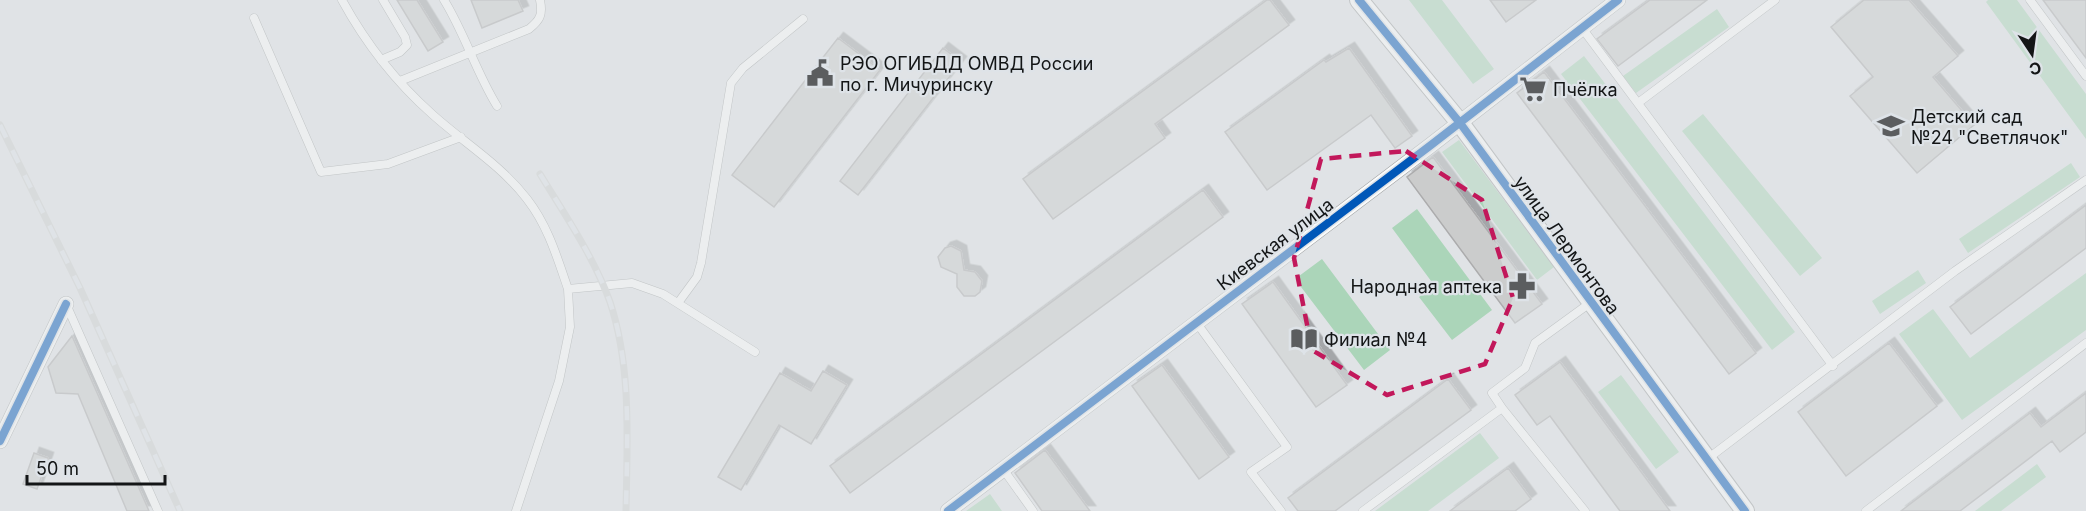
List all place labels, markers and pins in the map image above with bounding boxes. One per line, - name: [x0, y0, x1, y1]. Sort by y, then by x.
- place label: РЭО ОГИБДД ОМВД России по г. Мичуринску: [840, 53, 1094, 95]
- public building icon: РЭО ОГИБДД ОМВД России по г. Мичуринску: [805, 58, 835, 88]
- supermarket icon: Пчёлка: [1518, 74, 1548, 104]
- place label: Пчёлка: [1553, 79, 1618, 100]
- place label: Детский сад №24 "Светлячок": [1911, 106, 2068, 148]
- school or university icon: Детский сад №24 "Светлячок": [1876, 111, 1906, 141]
- pharmacy icon: Народная аптека: [1507, 271, 1537, 301]
- place label: Народная аптека: [1350, 276, 1502, 297]
- library icon: Филиал №4: [1289, 324, 1319, 354]
- place label: Филиал №4: [1324, 329, 1427, 350]

